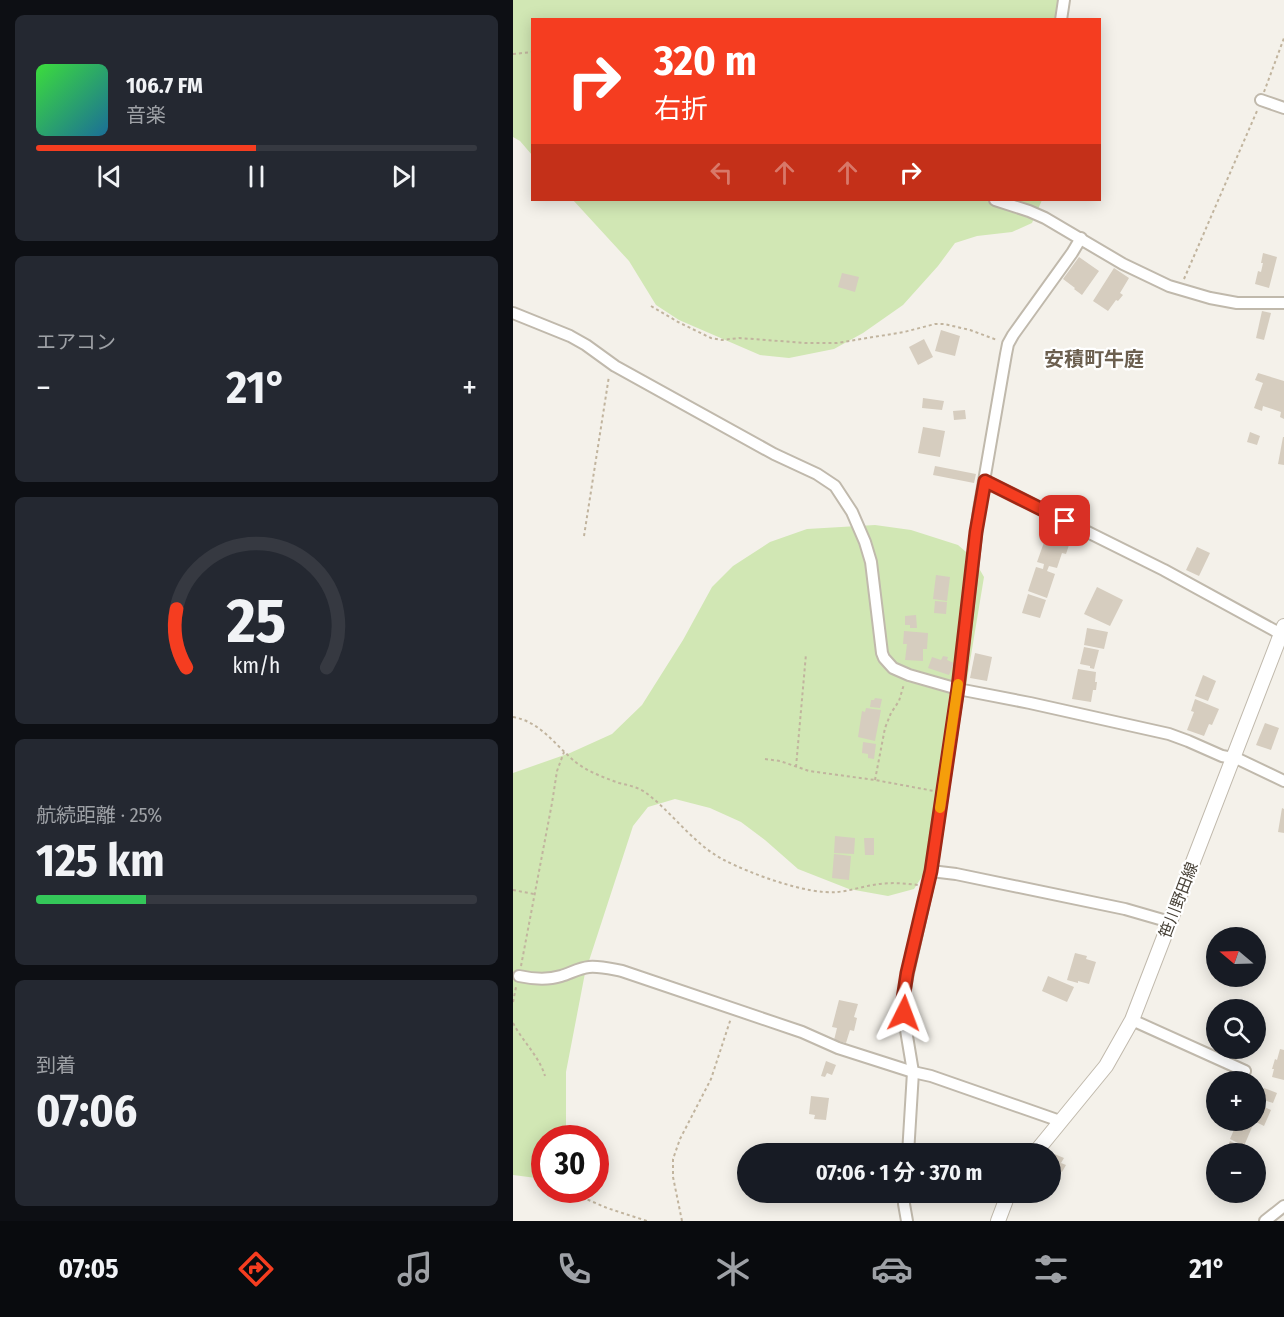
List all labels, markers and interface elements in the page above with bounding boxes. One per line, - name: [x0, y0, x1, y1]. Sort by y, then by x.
- text: 320 m: [654, 36, 757, 86]
- icon: right: [555, 42, 633, 120]
- text: 106.7 FM: [126, 72, 203, 99]
- text: 右折: [654, 93, 708, 125]
- text: 音楽: [126, 103, 166, 127]
- icon: left: [705, 156, 738, 189]
- icon: ahead: [768, 156, 801, 189]
- icon: ahead: [831, 156, 864, 189]
- icon: right: [894, 156, 927, 189]
- icon: previous: [93, 160, 126, 193]
- icon: pause: [240, 160, 273, 193]
- icon: next: [387, 160, 420, 193]
- text: エアコン: [36, 330, 116, 354]
- district label: 安積町牛庭: [1044, 347, 1144, 371]
- text: 21°: [226, 361, 287, 415]
- text: −: [36, 368, 51, 408]
- text: +: [462, 368, 477, 408]
- pin: [1039, 495, 1090, 546]
- icon: arrive: [1048, 504, 1081, 537]
- text: 25: [226, 584, 286, 659]
- text: km/h: [233, 653, 280, 679]
- text: 航続距離 · 25%: [36, 803, 162, 827]
- text: 125 km: [36, 834, 165, 888]
- street label: 笹川野田線: [1155, 859, 1202, 941]
- north arrow: [1206, 927, 1266, 987]
- map controls: [1206, 927, 1266, 1203]
- position arrow: [872, 981, 936, 1045]
- button: search: [1206, 999, 1266, 1059]
- text: 到着: [36, 1053, 76, 1077]
- button: +: [1206, 1071, 1266, 1131]
- text: 07:06: [36, 1084, 137, 1138]
- speed limit sign: 30: [531, 1125, 609, 1203]
- button: −: [1206, 1143, 1266, 1203]
- text: 07:06 · 1 分 · 370 m: [816, 1159, 982, 1186]
- icon: directions: [235, 1248, 277, 1290]
- icon: music: [394, 1248, 436, 1290]
- icon: phone: [553, 1248, 595, 1290]
- icon: climate: [712, 1248, 754, 1290]
- icon: car: [871, 1248, 913, 1290]
- icon: filters: [1030, 1248, 1072, 1290]
- text: 07:05: [58, 1253, 118, 1285]
- text: 21°: [1189, 1253, 1225, 1285]

